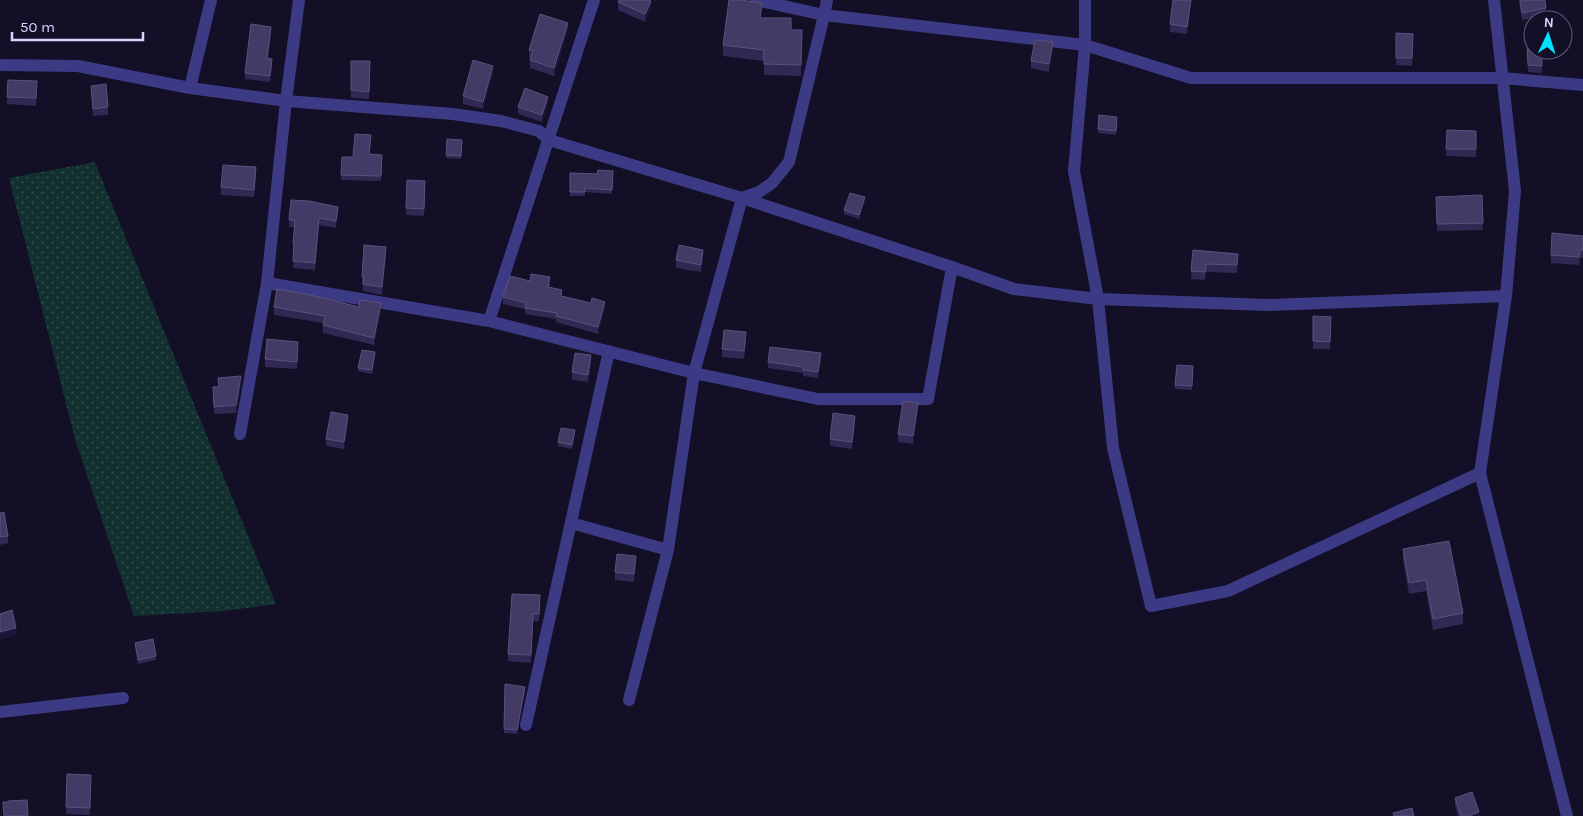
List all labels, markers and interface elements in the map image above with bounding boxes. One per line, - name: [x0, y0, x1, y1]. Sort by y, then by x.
- scale bar: [12, 10, 144, 42]
- north arrow: [1523, 10, 1573, 60]
- text: N: [1543, 14, 1554, 31]
- text: 50 m: [20, 18, 55, 36]

